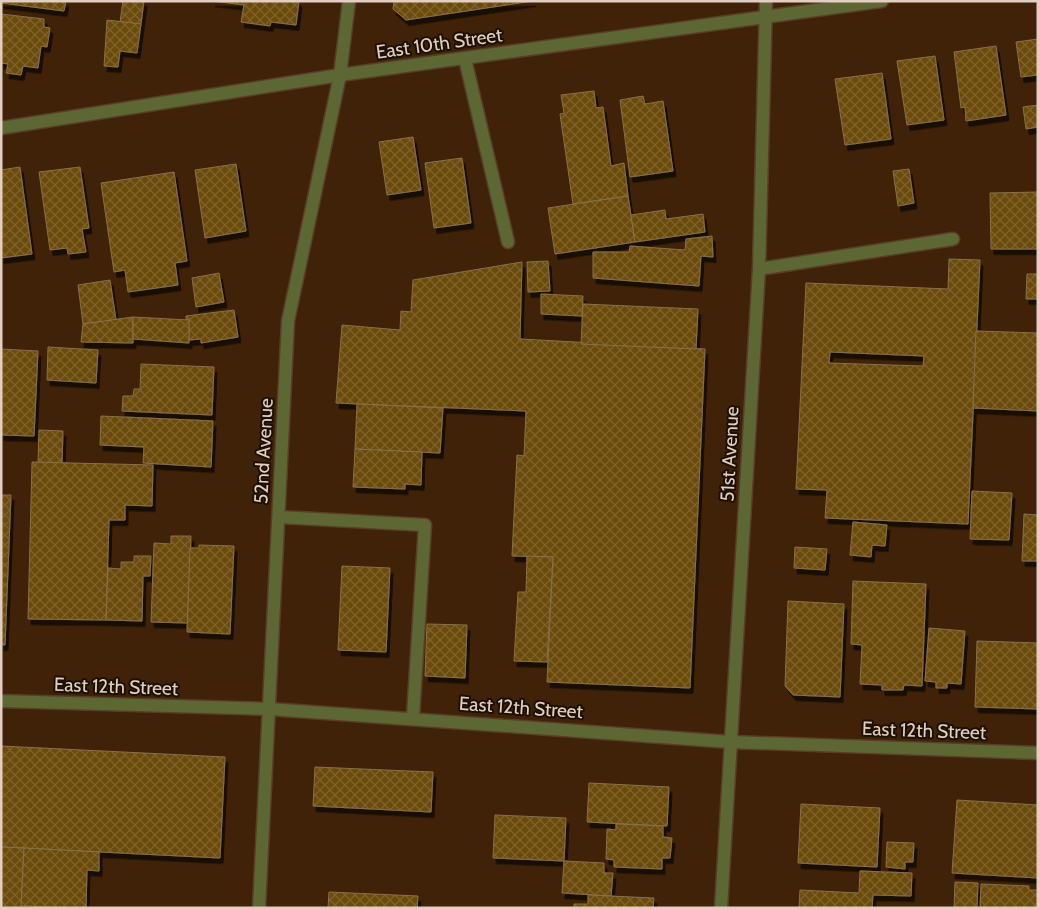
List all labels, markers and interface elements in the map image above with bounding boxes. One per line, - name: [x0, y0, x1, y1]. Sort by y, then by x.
- street label: East 10th Street: [374, 23, 504, 64]
- street label: 52nd Avenue: [249, 397, 278, 505]
- street label: 51st Avenue: [716, 406, 743, 502]
- street label: East 12th Street: [54, 673, 179, 700]
- street label: East 12th Street: [458, 692, 584, 723]
- street label: East 12th Street: [862, 717, 987, 744]

